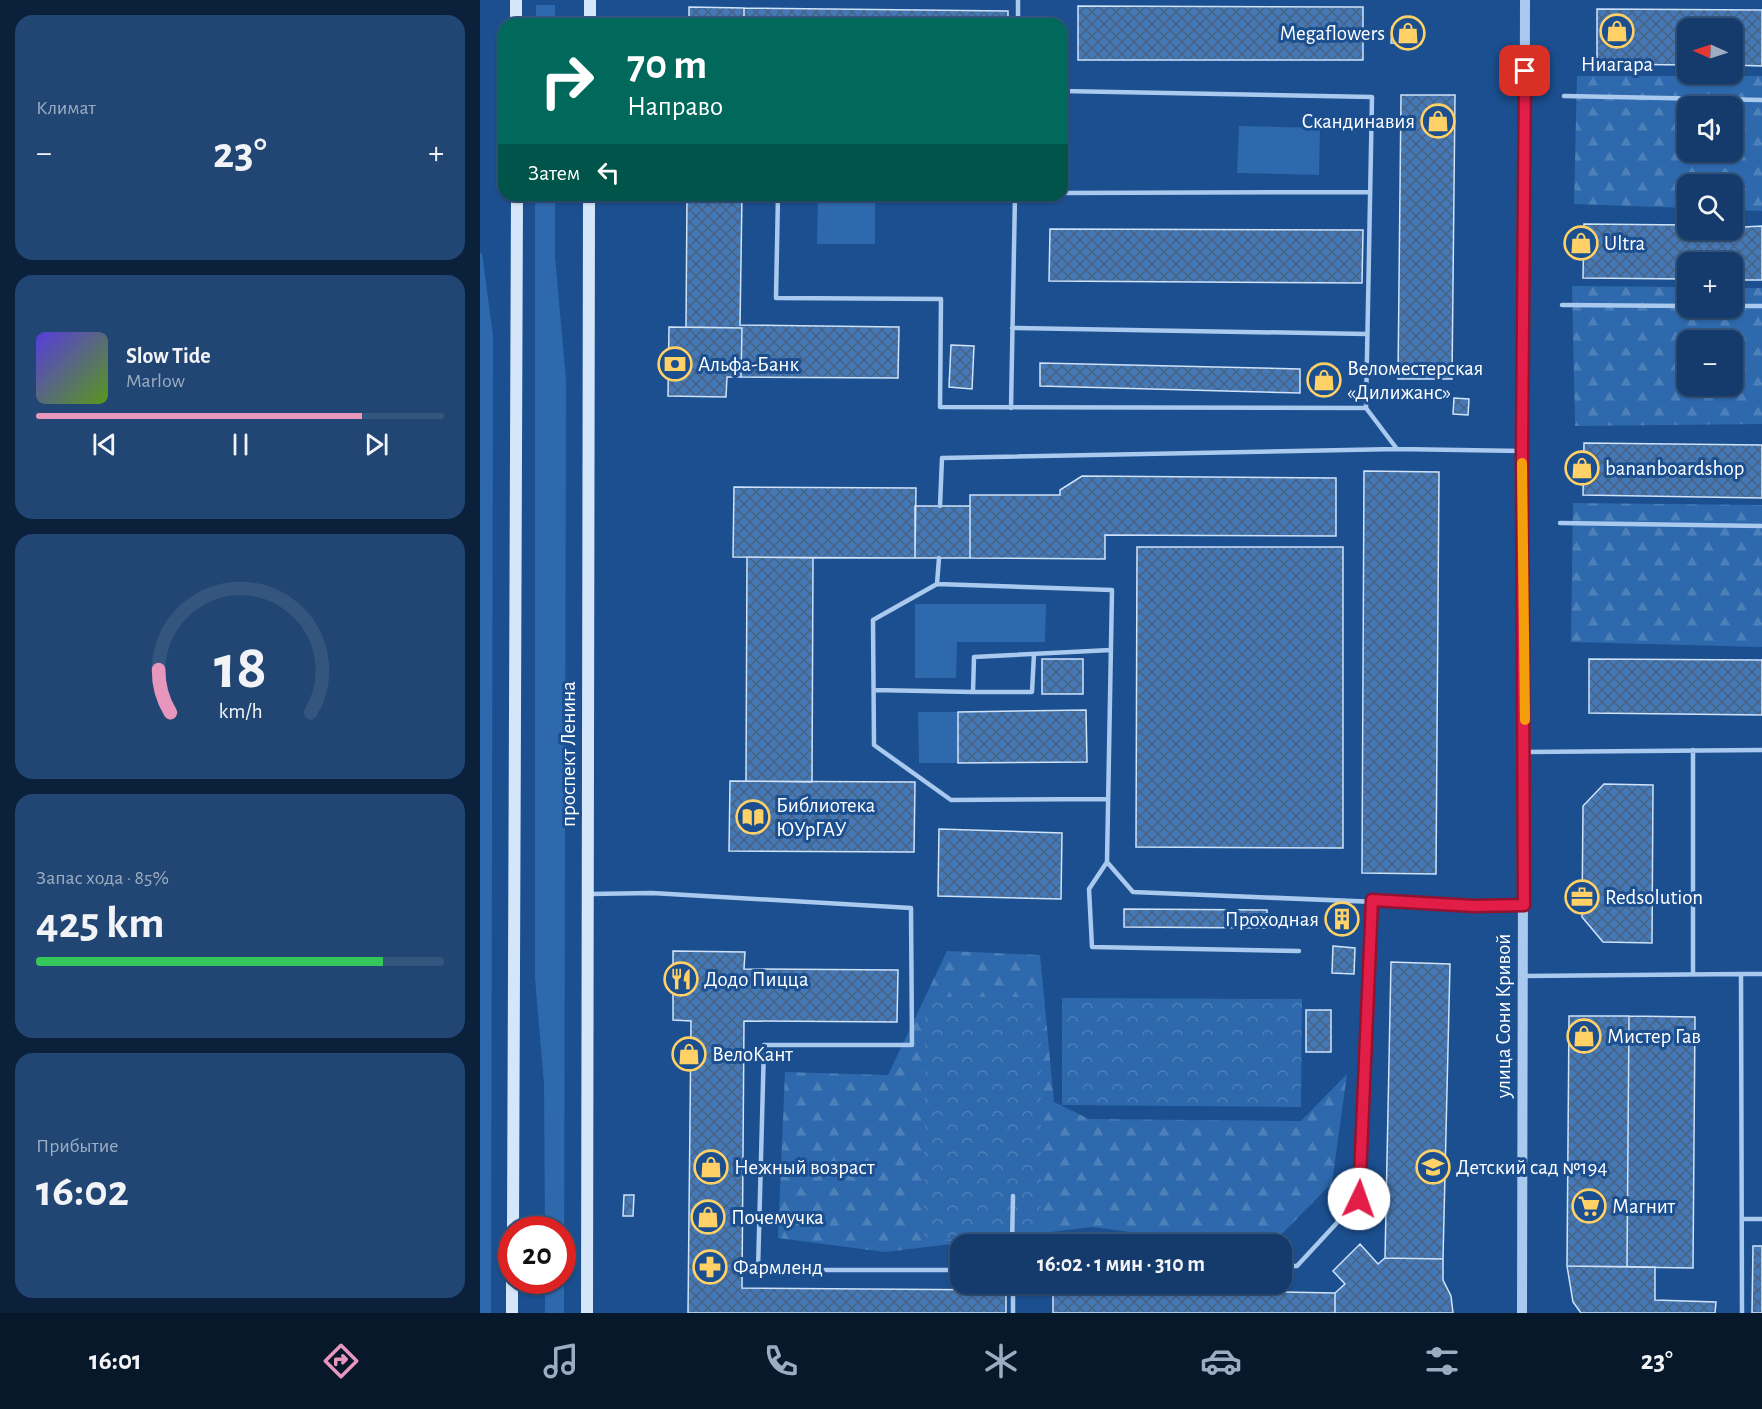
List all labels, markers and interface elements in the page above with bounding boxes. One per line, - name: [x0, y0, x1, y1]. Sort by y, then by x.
- shop icon: Ниагара: [1599, 13, 1635, 49]
- shop icon: Megaflowers: [1390, 15, 1426, 51]
- north arrow: [1677, 18, 1743, 84]
- map controls: [1677, 18, 1743, 396]
- place label: Megaflowers: [1280, 23, 1385, 44]
- icon: right: [528, 42, 606, 120]
- text: 70 m: [627, 44, 707, 86]
- pin: [1499, 45, 1550, 96]
- icon: arrive: [1508, 54, 1541, 87]
- place label: Ниагара: [1581, 54, 1654, 75]
- text: Направо: [627, 93, 723, 120]
- button: sound: [1677, 96, 1743, 162]
- text: Климат: [36, 98, 96, 118]
- shop icon: Скандинавия: [1420, 103, 1456, 139]
- place label: Скандинавия: [1302, 111, 1415, 132]
- text: 23°: [213, 131, 267, 176]
- text: −: [36, 137, 52, 170]
- text: +: [428, 137, 444, 170]
- icon: left: [592, 156, 625, 189]
- text: Затем: [528, 162, 580, 184]
- button: search: [1677, 174, 1743, 240]
- shop icon: Ultra: [1563, 225, 1599, 261]
- place label: Ultra: [1604, 233, 1646, 254]
- button: +: [1677, 252, 1743, 318]
- button: −: [1677, 330, 1743, 396]
- text: Slow Tide: [126, 345, 211, 367]
- bank icon: Альфа-Банк: [657, 346, 693, 382]
- place label: Альфа-Банк: [698, 354, 799, 375]
- place label: Веломестерская «Дилижанс»: [1347, 358, 1483, 403]
- shop icon: Веломестерская «Дилижанс»: [1306, 362, 1342, 398]
- text: Marlow: [126, 371, 185, 391]
- icon: previous: [88, 428, 121, 461]
- icon: pause: [224, 428, 257, 461]
- icon: next: [360, 428, 393, 461]
- shop icon: bananboardshop: [1564, 450, 1600, 486]
- place label: bananboardshop: [1605, 458, 1744, 479]
- text: 18: [213, 638, 267, 700]
- street label: проспект Ленина: [558, 681, 579, 827]
- text: km/h: [218, 702, 262, 723]
- place label: Библиотека ЮУрГАУ: [776, 795, 876, 840]
- library icon: Библиотека ЮУрГАУ: [735, 799, 771, 835]
- text: Запас хода · 85%: [36, 868, 169, 888]
- office icon: Redsolution: [1564, 879, 1600, 915]
- place label: Redsolution: [1605, 887, 1703, 908]
- text: 425 km: [36, 901, 165, 946]
- building icon: Проходная: [1324, 901, 1360, 937]
- place label: Проходная: [1225, 909, 1319, 930]
- street label: улица Сони Кривой: [1493, 934, 1514, 1099]
- restaurant icon: Додо Пицца: [663, 961, 699, 997]
- place label: Додо Пицца: [704, 969, 809, 990]
- shop icon: Мистер Гав: [1566, 1018, 1602, 1054]
- place label: Мистер Гав: [1607, 1026, 1701, 1047]
- shop icon: ВелоКант: [671, 1036, 707, 1072]
- place label: ВелоКант: [712, 1044, 793, 1065]
- text: Прибытие: [36, 1136, 118, 1156]
- shop icon: Нежный возраст: [693, 1149, 729, 1185]
- school or university icon: Детский сад №194: [1415, 1149, 1451, 1185]
- place label: Нежный возраст: [734, 1157, 875, 1178]
- place label: Детский сад №194: [1456, 1157, 1608, 1178]
- position arrow: [1327, 1167, 1391, 1231]
- text: 16:02: [36, 1169, 129, 1214]
- supermarket icon: Магнит: [1571, 1188, 1607, 1224]
- place label: Магнит: [1612, 1196, 1676, 1217]
- shop icon: Почемучка: [690, 1199, 726, 1235]
- place label: Почемучка: [731, 1207, 824, 1228]
- speed limit sign: 20: [498, 1216, 576, 1294]
- pharmacy icon: Фармленд: [692, 1249, 728, 1285]
- text: 16:02 · 1 мин · 310 m: [1037, 1253, 1205, 1275]
- place label: Фармленд: [733, 1257, 823, 1278]
- icon: directions: [320, 1340, 362, 1382]
- icon: music: [540, 1340, 582, 1382]
- icon: phone: [760, 1340, 802, 1382]
- icon: climate: [980, 1340, 1022, 1382]
- icon: car: [1200, 1340, 1242, 1382]
- icon: filters: [1421, 1340, 1463, 1382]
- text: 16:01: [89, 1347, 142, 1374]
- text: 23°: [1641, 1347, 1673, 1374]

